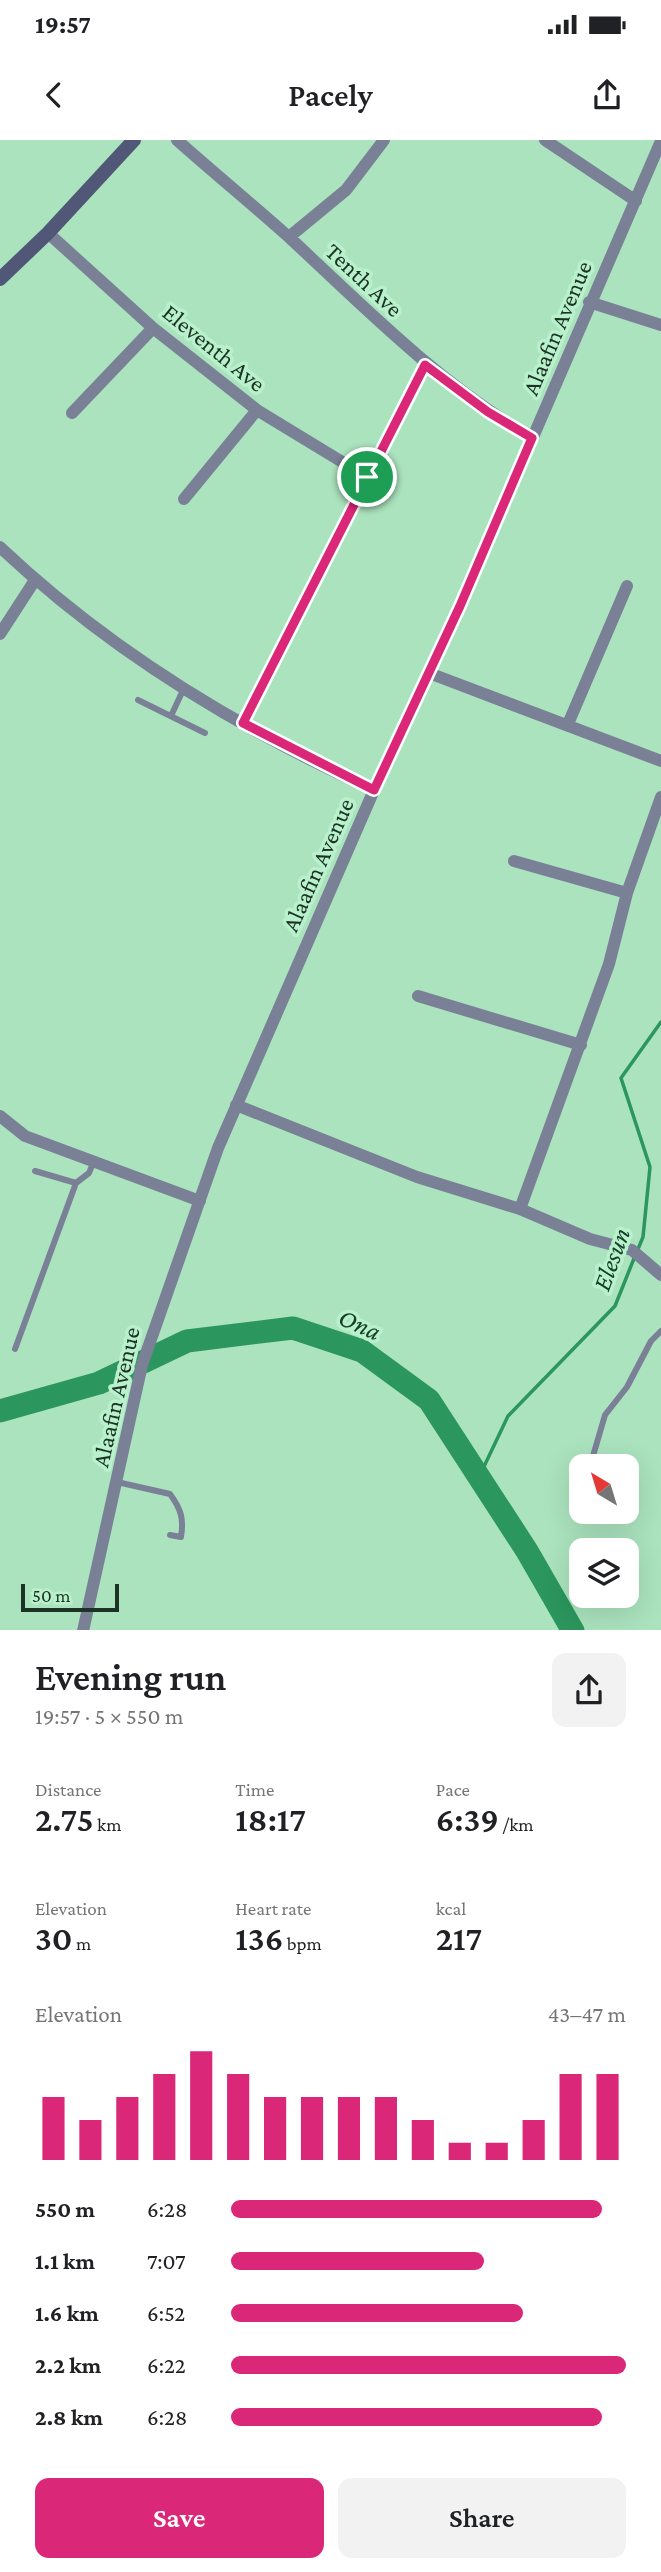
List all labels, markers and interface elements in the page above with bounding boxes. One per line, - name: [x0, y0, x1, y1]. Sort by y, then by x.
- text: 19:57: [35, 10, 91, 39]
- icon: back: [35, 76, 73, 114]
- icon: share: [588, 76, 626, 114]
- text: Pacely: [288, 77, 373, 113]
- street label: Tenth Ave: [320, 237, 408, 322]
- street label: Alaafin Avenue: [516, 257, 597, 399]
- street label: Eleventh Ave: [158, 298, 271, 397]
- pin: [337, 447, 397, 507]
- icon: arrive: [348, 458, 386, 496]
- street label: Alaafin Avenue: [276, 794, 359, 936]
- water label: Elesun: [587, 1224, 636, 1294]
- water label: Ona: [334, 1303, 385, 1346]
- street label: Alaafin Avenue: [86, 1324, 145, 1470]
- north arrow: [569, 1454, 639, 1524]
- map controls: [569, 1454, 639, 1608]
- button: layers: [569, 1538, 639, 1608]
- scale bar: [21, 1582, 119, 1613]
- text: 50 m: [32, 1585, 71, 1606]
- button: share: [552, 1653, 626, 1727]
- text: Evening run: [35, 1656, 226, 1698]
- text: 19:57 · 5 × 550 m: [35, 1703, 183, 1729]
- text: Distance: [35, 1779, 101, 1800]
- text: Time: [235, 1779, 274, 1800]
- text: Pace: [436, 1779, 470, 1800]
- text: 2.75: [35, 1800, 94, 1839]
- text: 18:17: [235, 1800, 306, 1839]
- text: 6:39: [436, 1800, 499, 1839]
- text: km: [94, 1814, 121, 1835]
- text: /km: [499, 1814, 534, 1835]
- text: Elevation: [35, 1898, 107, 1919]
- text: Heart rate: [235, 1898, 311, 1919]
- text: kcal: [436, 1898, 466, 1919]
- text: 30: [35, 1919, 73, 1958]
- text: 136: [235, 1919, 283, 1958]
- text: 217: [436, 1919, 482, 1958]
- text: m: [73, 1933, 91, 1954]
- text: bpm: [283, 1933, 322, 1954]
- text: Elevation: [35, 2001, 122, 2027]
- text: 43–47 m: [548, 2001, 626, 2027]
- text: 550 m: [35, 2196, 95, 2222]
- text: 6:28: [147, 2196, 187, 2222]
- text: 1.1 km: [35, 2248, 95, 2274]
- text: 7:07: [147, 2248, 186, 2274]
- text: 1.6 km: [35, 2300, 99, 2326]
- text: 6:52: [147, 2300, 185, 2326]
- text: 2.2 km: [35, 2352, 101, 2378]
- text: 6:22: [147, 2352, 186, 2378]
- text: 2.8 km: [35, 2404, 103, 2430]
- text: 6:28: [147, 2404, 187, 2430]
- button: Save: [35, 2478, 324, 2558]
- button: Share: [338, 2478, 626, 2558]

